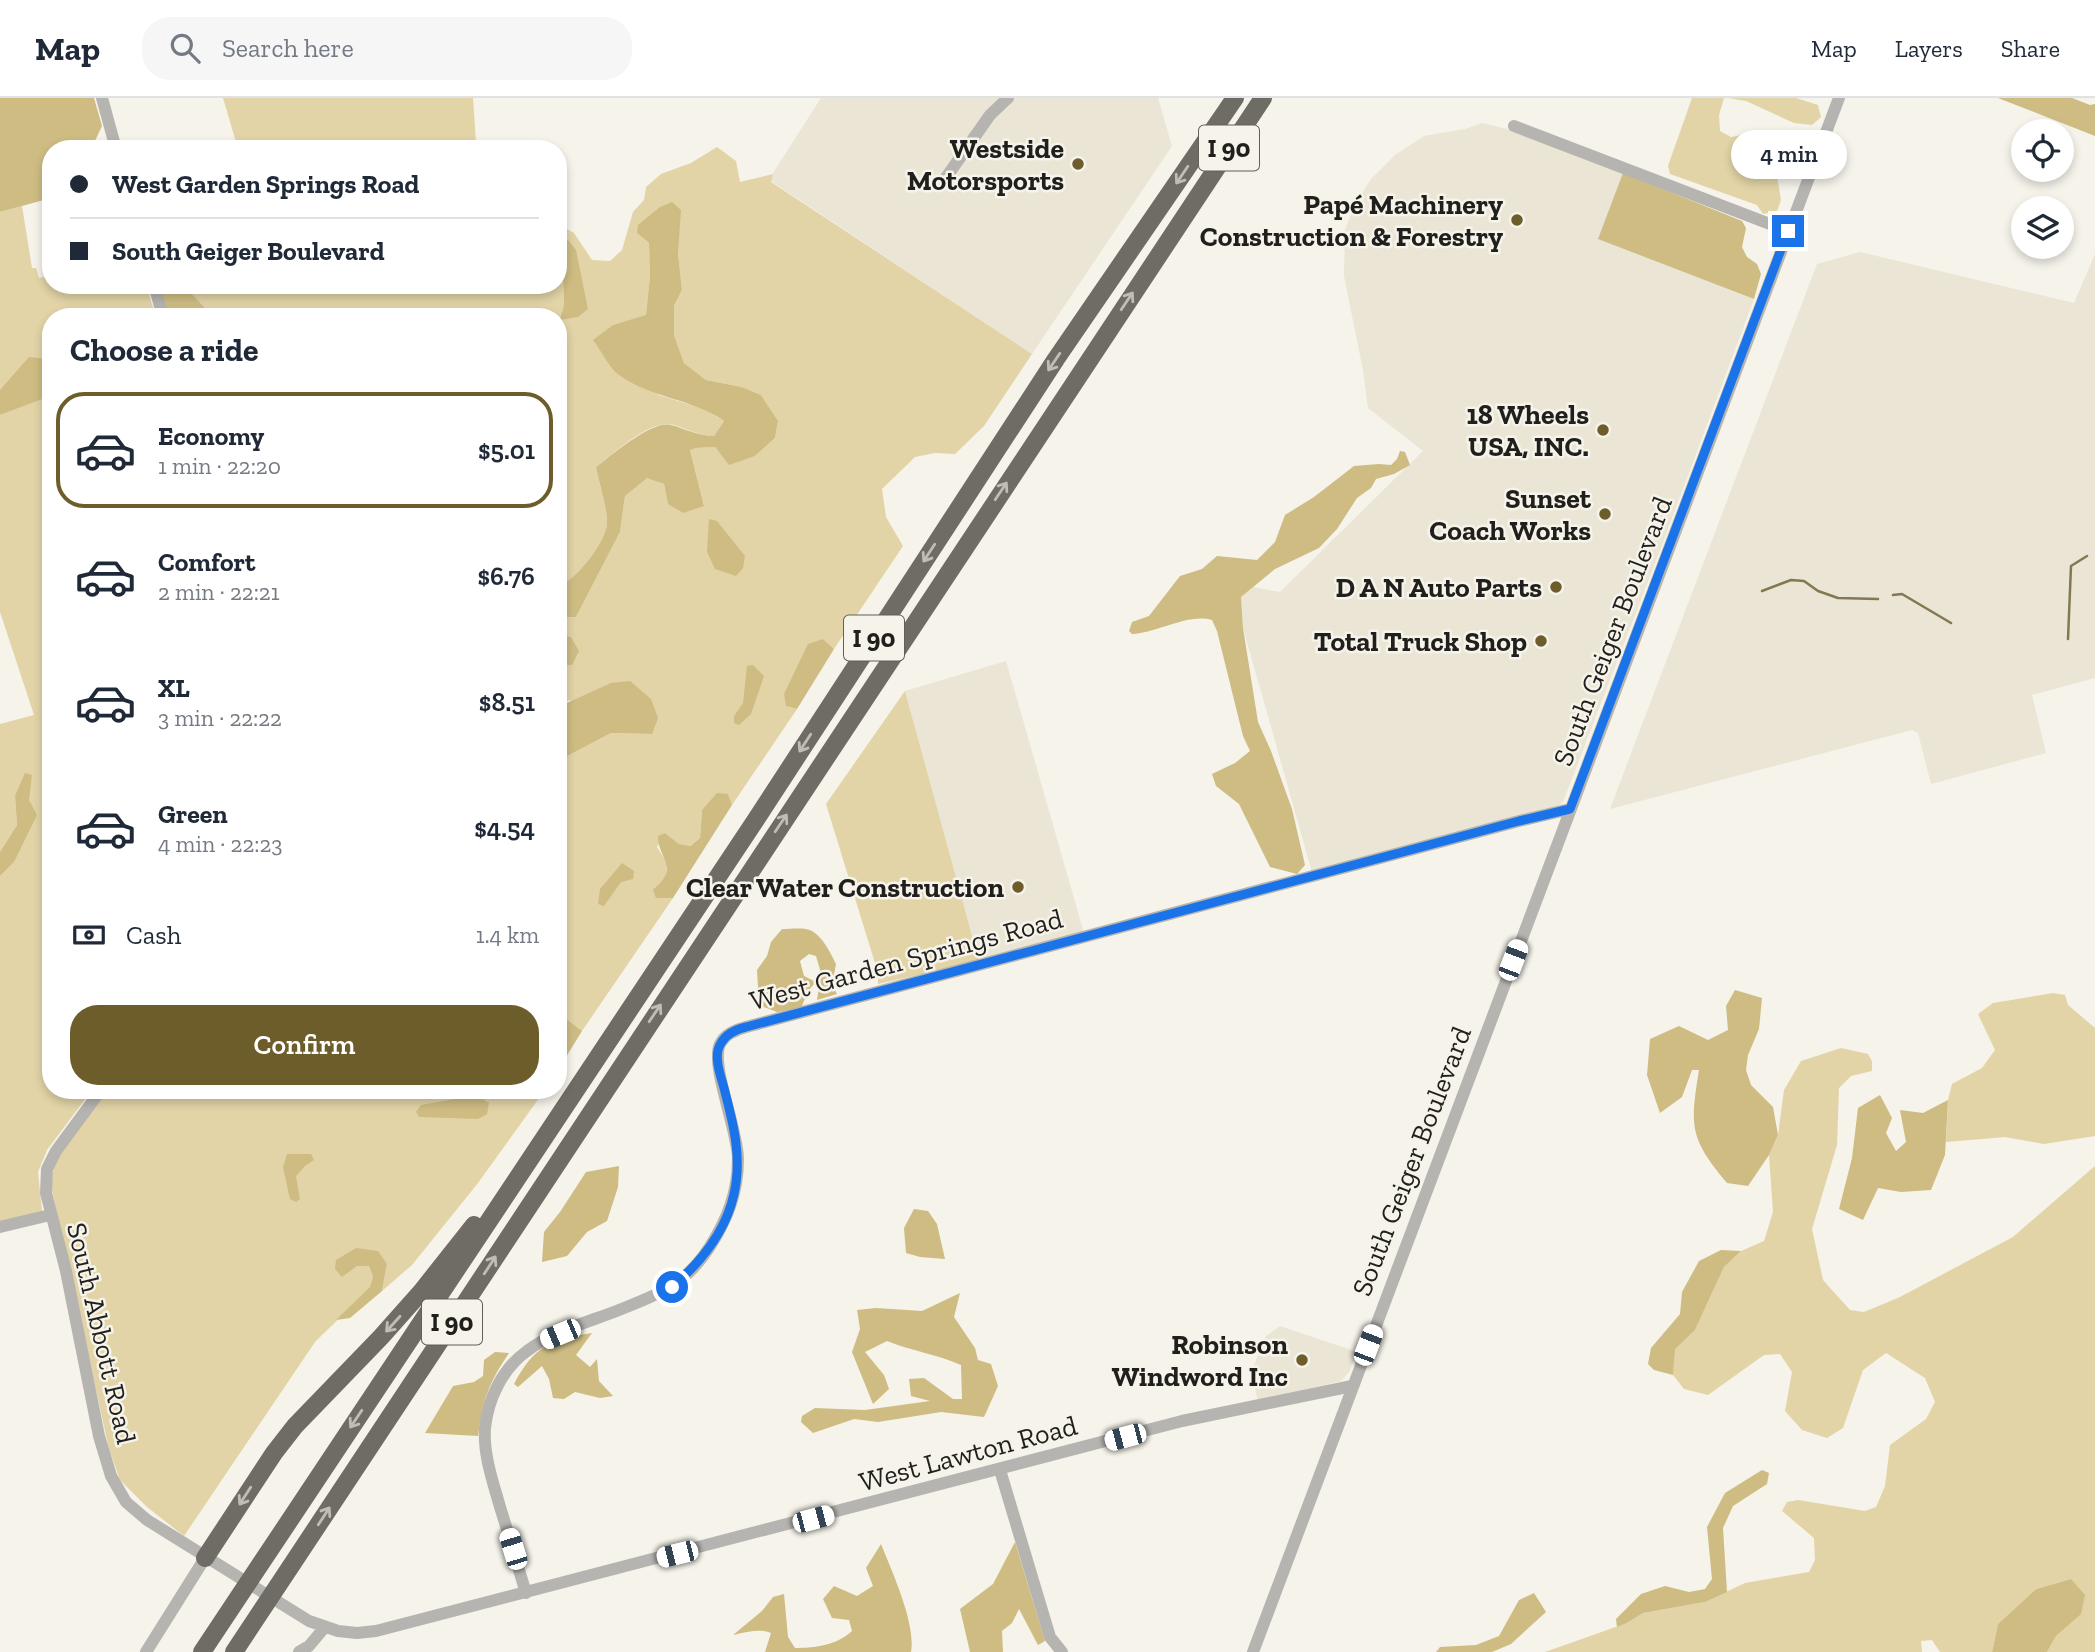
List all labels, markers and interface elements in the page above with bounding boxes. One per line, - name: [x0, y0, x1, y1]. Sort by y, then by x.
- search box: [142, 17, 632, 80]
- text: Map: [35, 29, 100, 68]
- icon: search: [166, 29, 204, 67]
- text: Search here: [222, 32, 354, 64]
- text: Map: [1811, 34, 1857, 63]
- text: Layers: [1895, 34, 1963, 63]
- text: Share: [2001, 34, 2060, 63]
- map controls: [2011, 119, 2074, 259]
- button: locate: [2011, 119, 2074, 182]
- road number: I 90: [1199, 126, 1259, 170]
- callout: 4 min: [1730, 130, 1846, 178]
- place label: Westside Motorsports: [907, 132, 1064, 197]
- text: 4 min: [1760, 140, 1818, 168]
- marker: Westside Motorsports: [1070, 156, 1086, 172]
- one-way arrow: [1175, 164, 1189, 184]
- text: West Garden Springs Road: [112, 168, 419, 200]
- place label: Papé Machinery Construction & Forestry: [1200, 188, 1503, 253]
- button: layers: [2011, 196, 2074, 259]
- marker: Papé Machinery Construction & Forestry: [1509, 212, 1525, 228]
- route end: [1772, 215, 1804, 247]
- text: South Geiger Boulevard: [112, 235, 385, 267]
- one-way arrow: [1120, 292, 1134, 311]
- text: Choose a ride: [70, 331, 258, 369]
- one-way arrow: [1047, 352, 1061, 372]
- place label: 18 Wheels USA, INC.: [1466, 398, 1589, 463]
- icon: car: [74, 419, 137, 482]
- text: Economy: [158, 420, 264, 452]
- marker: 18 Wheels USA, INC.: [1595, 422, 1611, 438]
- text: $5.01: [478, 434, 535, 466]
- text: 1 min · 22:20: [158, 452, 281, 480]
- one-way arrow: [994, 482, 1009, 501]
- place label: Sunset Coach Works: [1429, 482, 1592, 547]
- street label: South Geiger Boulevard: [1546, 492, 1679, 770]
- marker: Sunset Coach Works: [1597, 506, 1613, 522]
- one-way arrow: [922, 543, 937, 562]
- icon: car: [74, 545, 137, 608]
- text: Comfort: [158, 546, 255, 578]
- text: $6.76: [477, 560, 535, 592]
- place label: D A N Auto Parts: [1335, 571, 1542, 604]
- text: 2 min · 22:21: [158, 578, 280, 606]
- marker: D A N Auto Parts: [1548, 579, 1564, 595]
- road number: I 90: [844, 616, 904, 660]
- place label: Total Truck Shop: [1313, 625, 1527, 658]
- marker: Total Truck Shop: [1533, 633, 1549, 649]
- icon: car: [74, 671, 137, 734]
- text: XL: [158, 672, 190, 704]
- text: $8.51: [479, 686, 535, 718]
- text: 3 min · 22:22: [158, 704, 282, 732]
- one-way arrow: [798, 733, 812, 753]
- icon: car: [74, 797, 137, 860]
- text: Green: [158, 798, 228, 830]
- text: $4.54: [474, 812, 535, 844]
- one-way arrow: [774, 814, 788, 834]
- text: 4 min · 22:23: [158, 830, 283, 858]
- place label: Clear Water Construction: [686, 871, 1004, 904]
- marker: Clear Water Construction: [1010, 879, 1026, 895]
- street label: West Garden Springs Road: [746, 902, 1066, 1017]
- icon: cash: [70, 916, 108, 954]
- text: Cash: [126, 919, 181, 951]
- text: 1.4 km: [476, 921, 539, 949]
- car: [1496, 937, 1531, 983]
- one-way arrow: [648, 1004, 663, 1023]
- button: Confirm: [70, 1005, 539, 1085]
- street label: South Geiger Boulevard: [1345, 1022, 1478, 1300]
- street label: South Abbott Road: [60, 1219, 143, 1447]
- one-way arrow: [483, 1255, 497, 1275]
- route start: [656, 1271, 688, 1303]
- road number: I 90: [422, 1300, 482, 1344]
- one-way arrow: [385, 1315, 401, 1333]
- car: [537, 1316, 584, 1352]
- car: [1351, 1322, 1386, 1368]
- place label: Robinson Windword Inc: [1112, 1328, 1288, 1393]
- marker: Robinson Windword Inc: [1294, 1352, 1310, 1368]
- one-way arrow: [349, 1409, 363, 1429]
- street label: West Lawton Road: [856, 1409, 1081, 1498]
- car: [1102, 1421, 1149, 1453]
- one-way arrow: [238, 1486, 252, 1506]
- car: [790, 1503, 837, 1535]
- one-way arrow: [317, 1507, 332, 1526]
- car: [497, 1526, 530, 1572]
- car: [655, 1539, 700, 1569]

